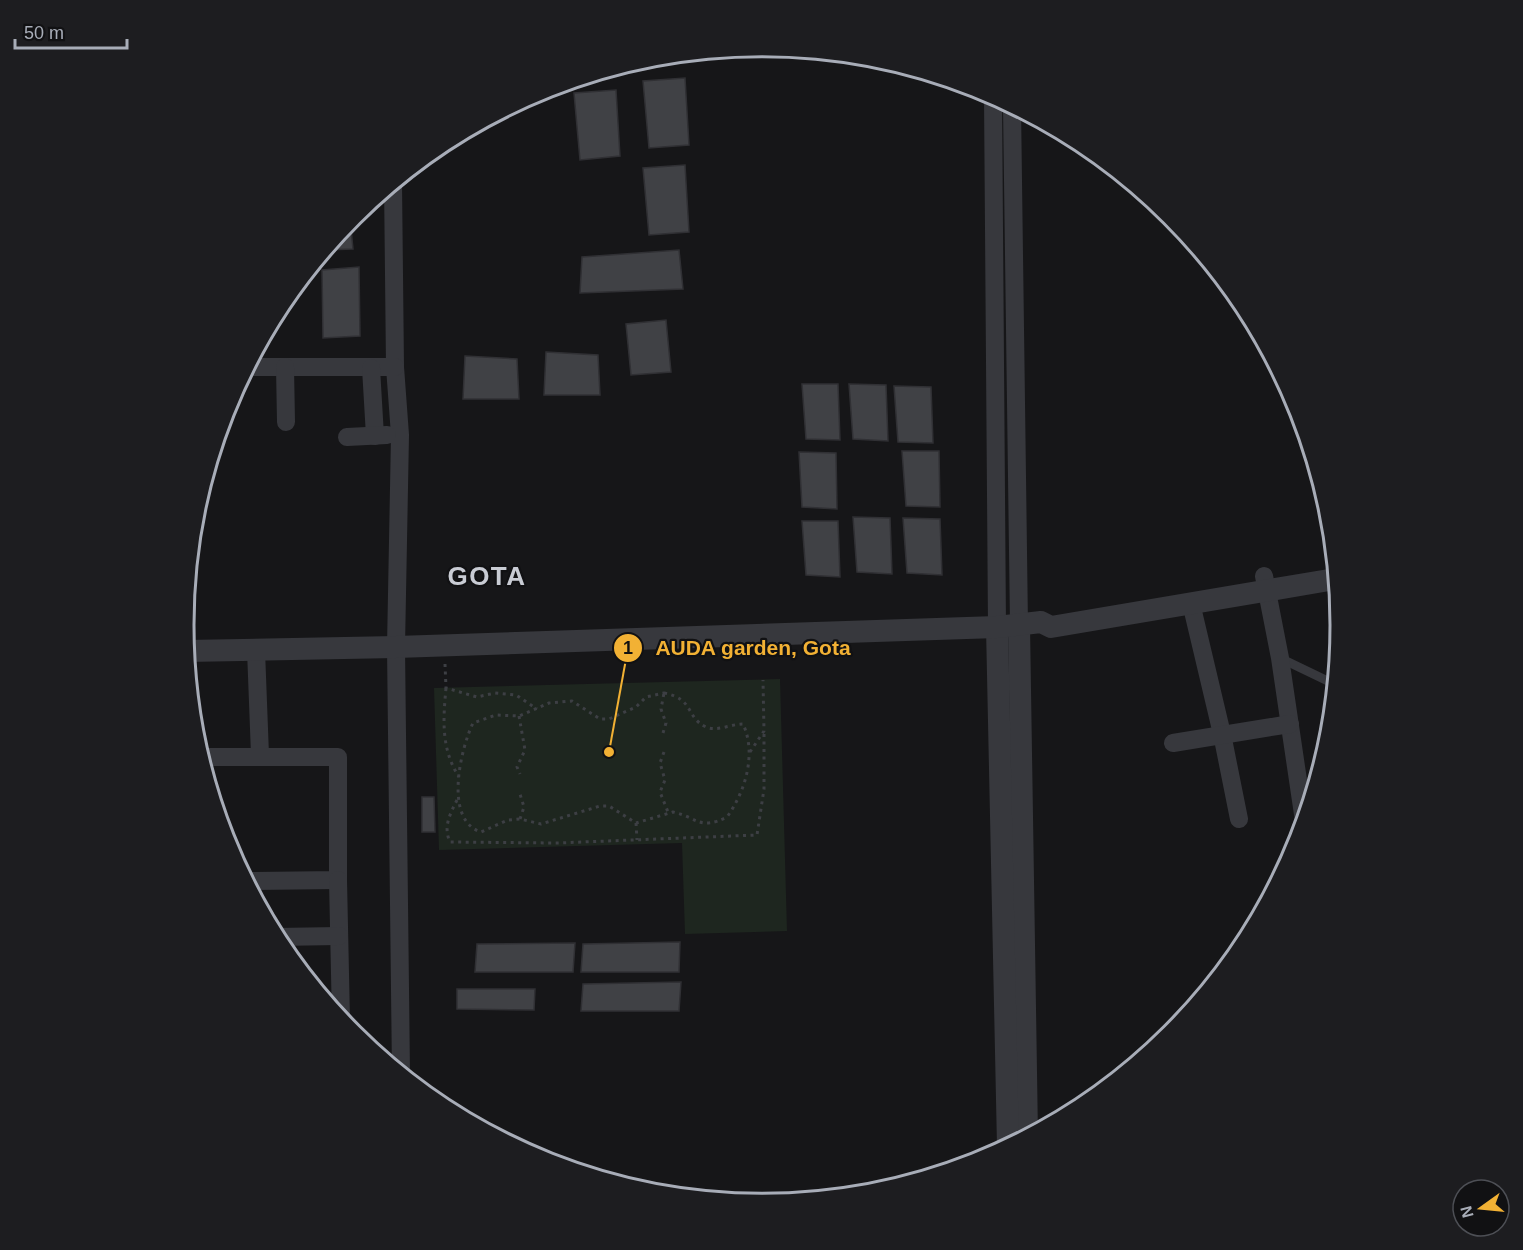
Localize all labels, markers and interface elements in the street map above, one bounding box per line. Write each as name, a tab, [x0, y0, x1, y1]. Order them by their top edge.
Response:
scale bar	[15, 12, 128, 50]
text: 50 m	[24, 23, 64, 43]
district label: GOTA	[447, 561, 527, 591]
callout: AUDA garden, Gota	[613, 628, 863, 667]
text: AUDA garden, Gota	[655, 636, 851, 659]
text: 1	[623, 638, 633, 658]
north arrow	[1451, 1178, 1511, 1238]
text: N	[1457, 1204, 1477, 1220]

